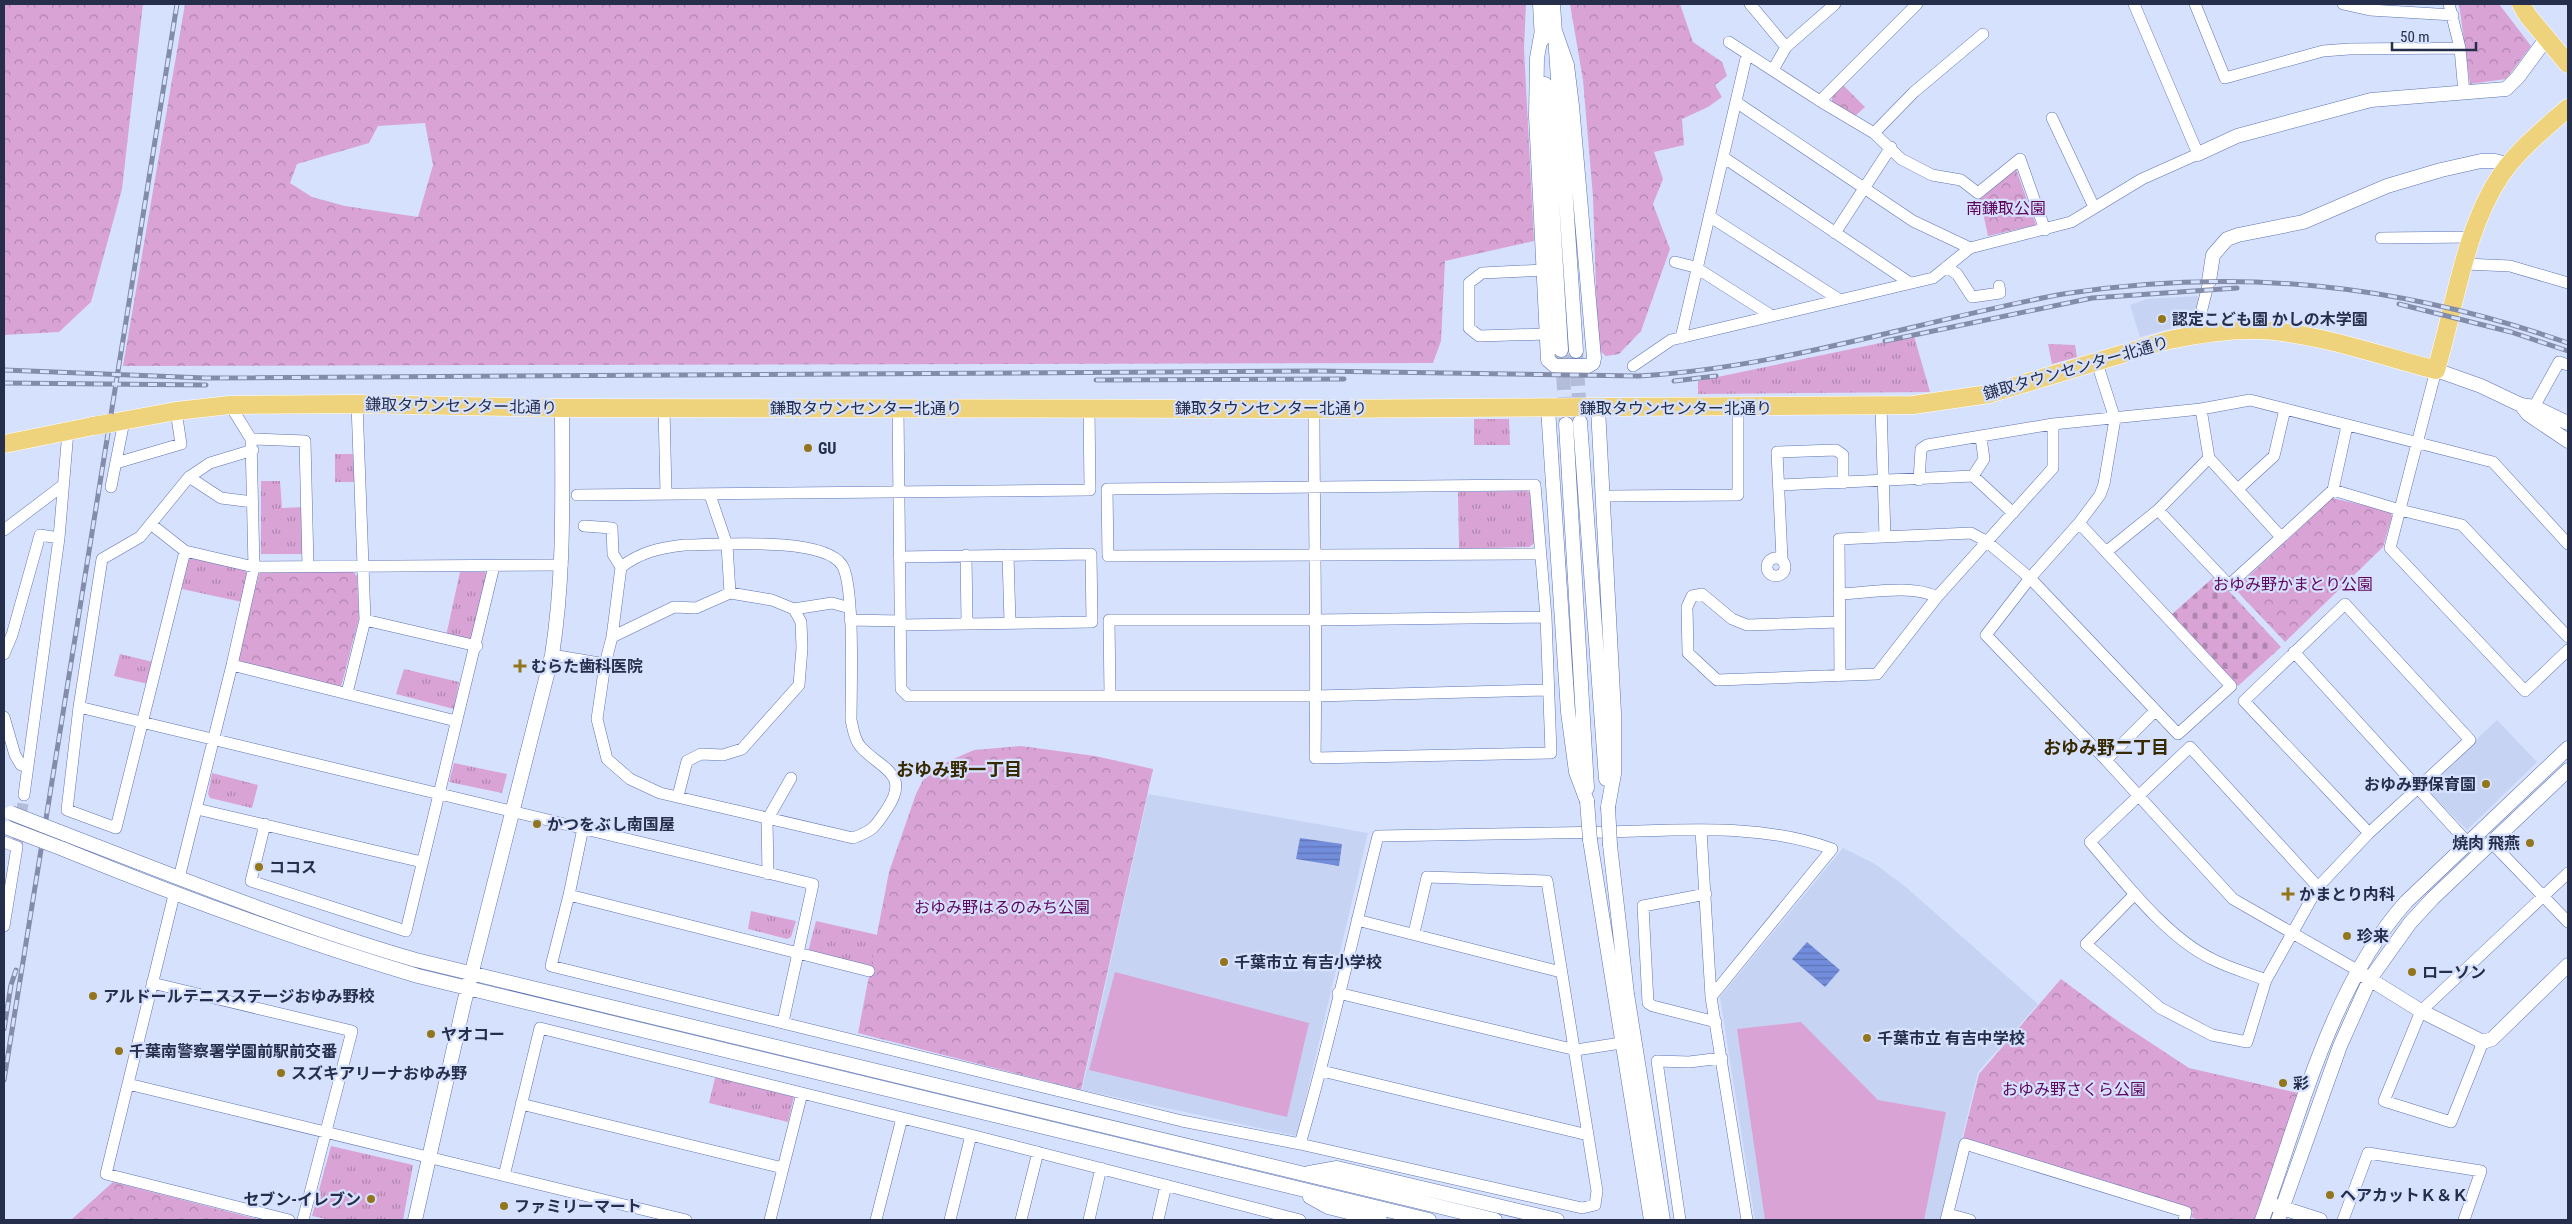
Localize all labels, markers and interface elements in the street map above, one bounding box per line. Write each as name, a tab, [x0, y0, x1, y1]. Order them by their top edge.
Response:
scale bar	[2392, 20, 2476, 52]
text: 50 m	[2400, 28, 2430, 46]
park label: 南鎌取公園	[1966, 199, 2046, 218]
place label: 認定こども園 かしの木学園	[2172, 310, 2368, 329]
marker: 認定こども園 かしの木学園	[2156, 313, 2168, 325]
street label: 鎌取タウンセンター北通り	[1981, 332, 2171, 404]
street label: 鎌取タウンセンター北通り	[365, 395, 557, 417]
street label: 鎌取タウンセンター北通り	[770, 399, 962, 418]
street label: 鎌取タウンセンター北通り	[1175, 399, 1367, 418]
street label: 鎌取タウンセンター北通り	[1580, 399, 1772, 418]
place label: GU	[818, 439, 837, 458]
marker: GU	[802, 442, 814, 454]
park label: おゆみ野かまとり公園	[2213, 575, 2373, 594]
place label: むらた歯科医院	[531, 657, 643, 676]
marker: むらた歯科医院	[513, 659, 527, 673]
district label: おゆみ野二丁目	[2043, 737, 2169, 758]
district label: おゆみ野一丁目	[896, 759, 1022, 780]
place label: おゆみ野保育園	[2364, 775, 2476, 794]
marker: おゆみ野保育園	[2480, 778, 2492, 790]
place label: かつをぶし南国屋	[547, 815, 675, 834]
marker: かつをぶし南国屋	[531, 818, 543, 830]
place label: 焼肉 飛燕	[2452, 834, 2520, 853]
marker: 焼肉 飛燕	[2524, 837, 2536, 849]
place label: ココス	[269, 858, 317, 877]
marker: ココス	[253, 861, 265, 873]
place label: かまとり内科	[2299, 885, 2395, 904]
marker: かまとり内科	[2281, 887, 2295, 901]
park label: おゆみ野はるのみち公園	[914, 898, 1090, 917]
place label: 珍来	[2357, 927, 2389, 946]
marker: 珍来	[2341, 930, 2353, 942]
place label: 千葉市立 有吉小学校	[1234, 953, 1382, 972]
marker: 千葉市立 有吉小学校	[1218, 956, 1230, 968]
place label: ローソン	[2422, 963, 2486, 982]
marker: ローソン	[2406, 966, 2418, 978]
place label: アルドールテニスステージおゆみ野校	[103, 987, 375, 1006]
marker: アルドールテニスステージおゆみ野校	[87, 990, 99, 1002]
place label: ヤオコー	[441, 1025, 505, 1044]
marker: ヤオコー	[425, 1028, 437, 1040]
place label: 千葉市立 有吉中学校	[1877, 1029, 2025, 1048]
marker: 千葉市立 有吉中学校	[1861, 1032, 1873, 1044]
place label: 千葉南警察署学園前駅前交番	[129, 1042, 337, 1061]
marker: 千葉南警察署学園前駅前交番	[113, 1045, 125, 1057]
place label: スズキアリーナおゆみ野	[291, 1064, 467, 1083]
marker: スズキアリーナおゆみ野	[275, 1067, 287, 1079]
place label: 彩	[2293, 1074, 2309, 1093]
marker: 彩	[2277, 1077, 2289, 1089]
park label: おゆみ野さくら公園	[2002, 1080, 2146, 1099]
place label: ヘアカットＫ＆Ｋ	[2340, 1186, 2468, 1205]
marker: ヘアカットＫ＆Ｋ	[2324, 1189, 2336, 1201]
place label: セブン-イレブン	[243, 1190, 361, 1209]
marker: セブン-イレブン	[365, 1193, 377, 1205]
place label: ファミリーマート	[514, 1197, 642, 1216]
marker: ファミリーマート	[498, 1200, 510, 1212]

